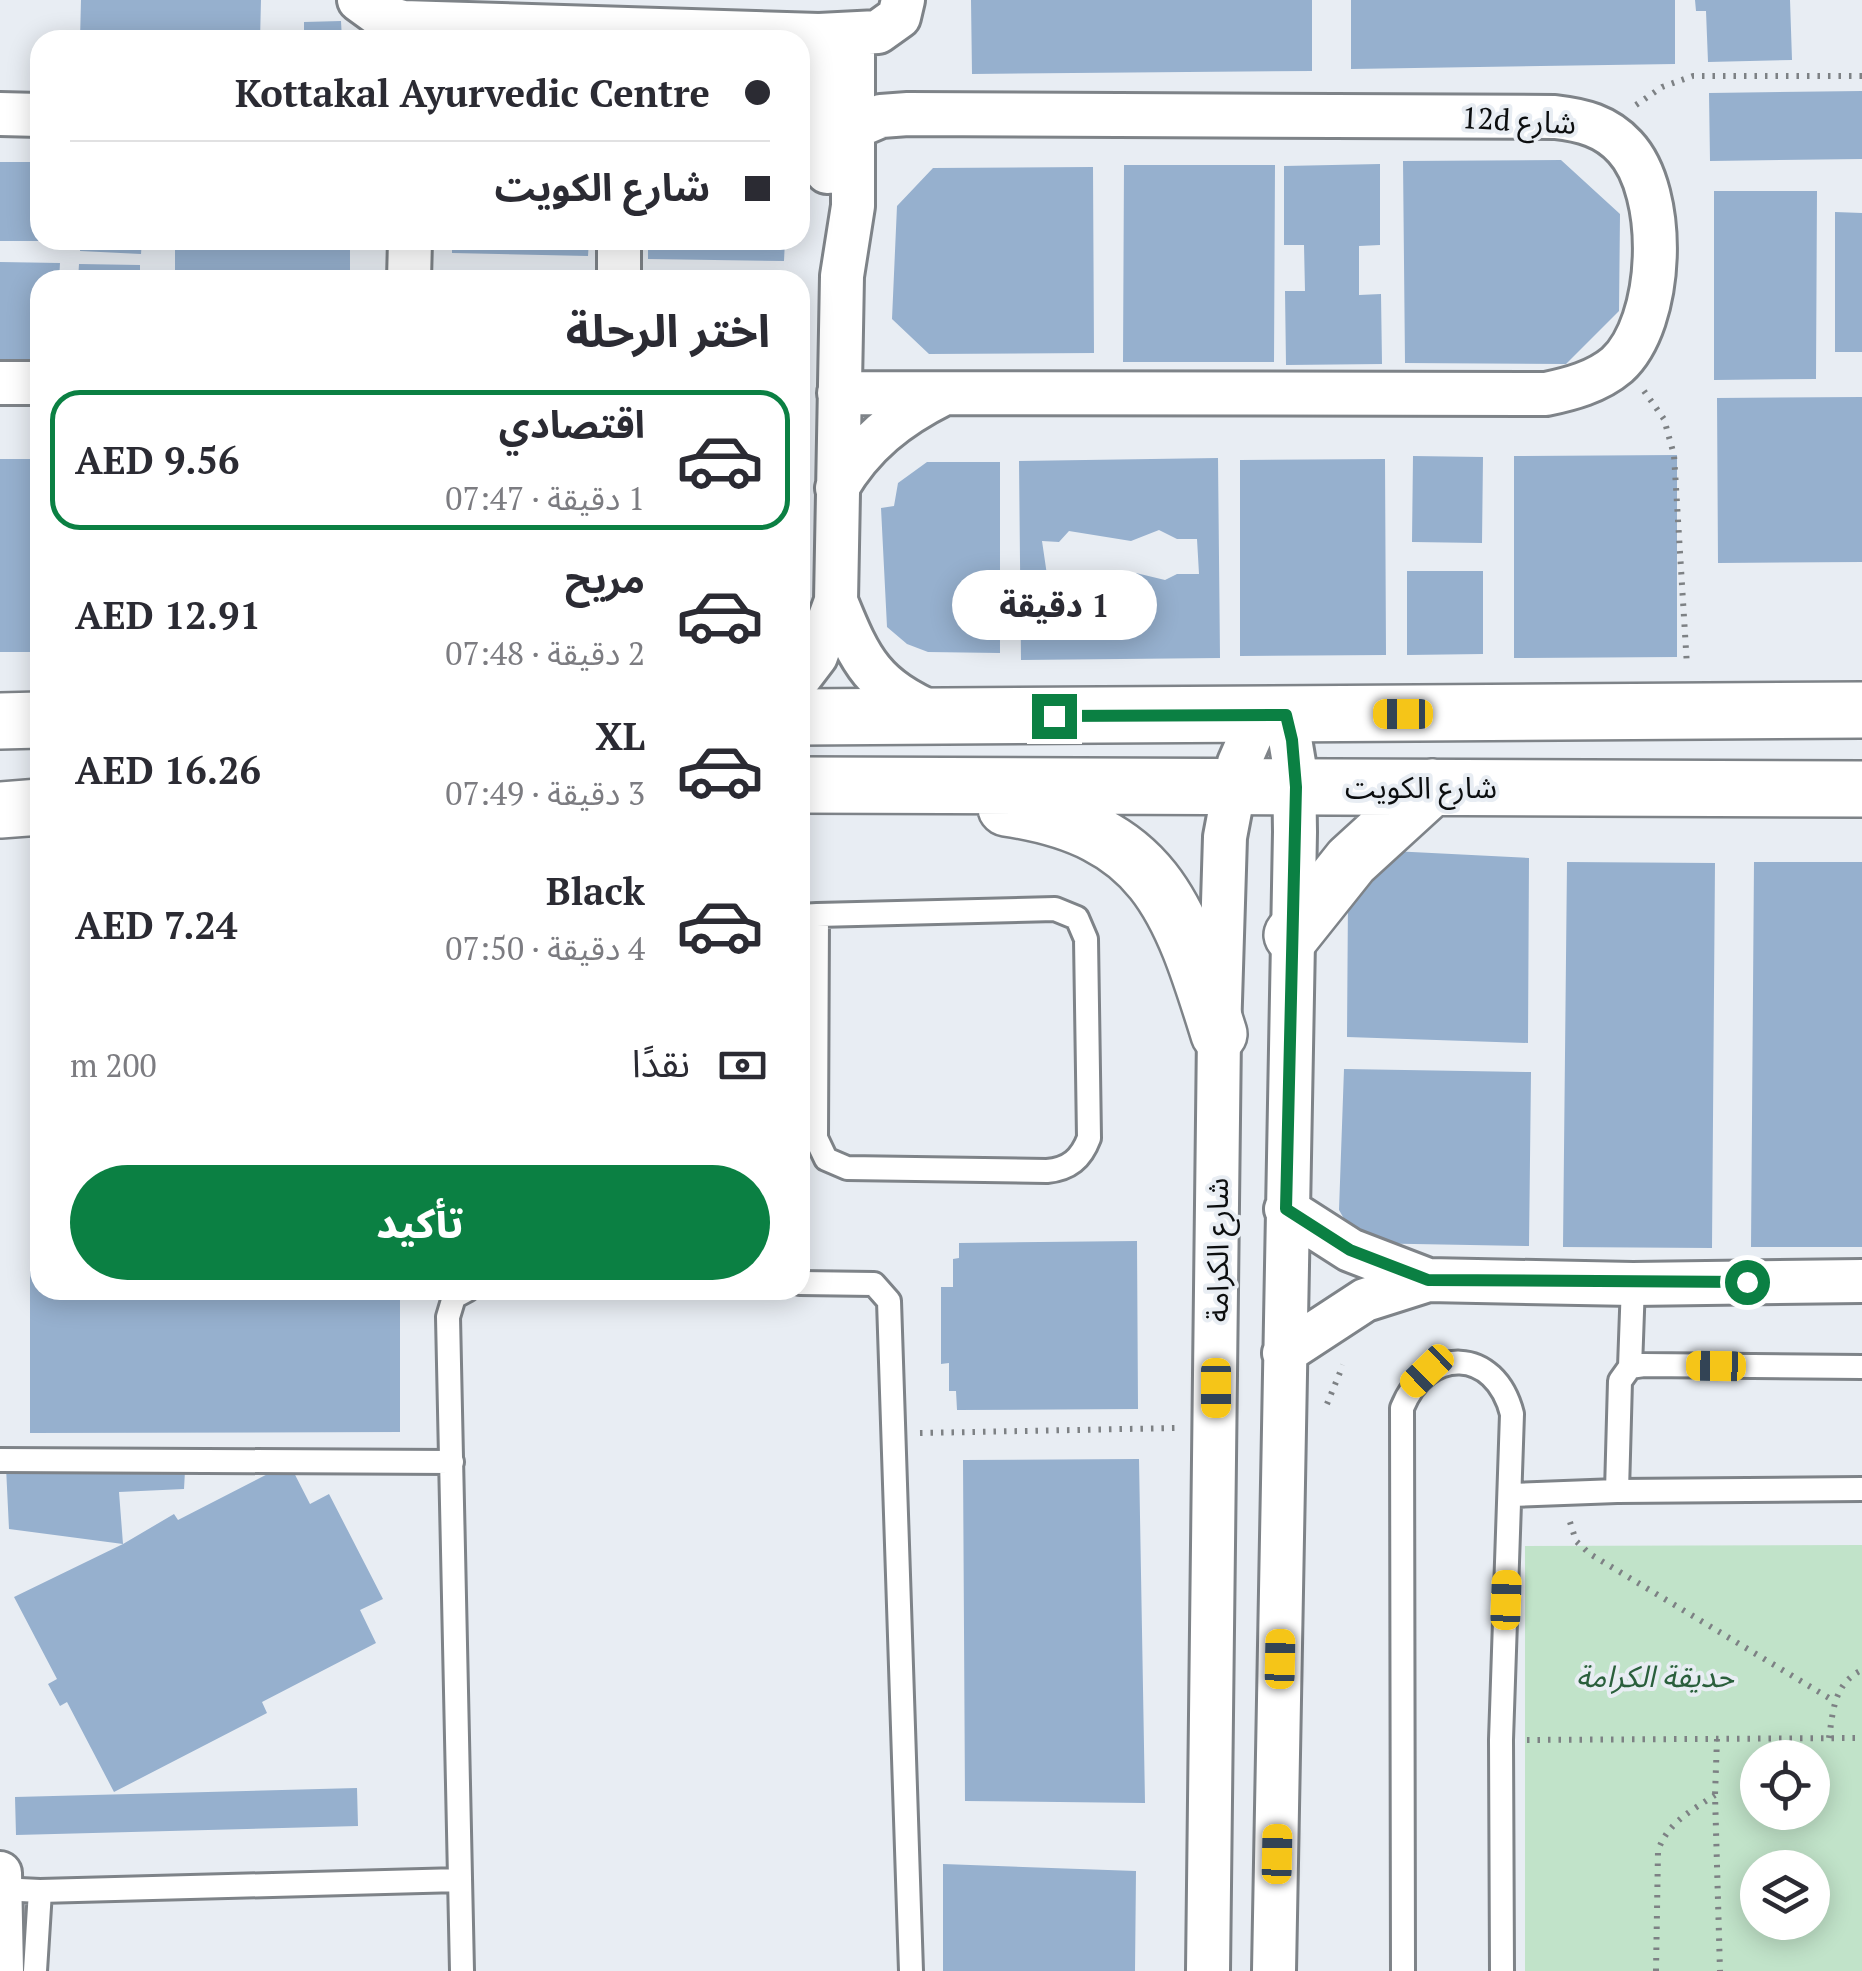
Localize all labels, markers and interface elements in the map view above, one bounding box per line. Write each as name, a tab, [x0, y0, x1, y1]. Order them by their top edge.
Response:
text: Kottakal Ayurvedic Centre	[235, 68, 710, 118]
street label: 12d شارع	[1461, 97, 1577, 146]
text: شارع الكويت	[495, 162, 710, 212]
text: اختر الرحلة	[566, 300, 770, 360]
text: اقتصادي	[499, 399, 645, 449]
icon: car	[675, 415, 765, 505]
text: AED 9.56	[75, 435, 240, 485]
text: 1 دقيقة · 07:47	[445, 477, 645, 519]
text: مريح	[565, 554, 645, 604]
icon: car	[675, 570, 765, 660]
callout: 1 دقيقة	[952, 571, 1156, 641]
text: 1 دقيقة	[999, 584, 1110, 626]
text: AED 12.91	[75, 590, 261, 640]
text: 2 دقيقة · 07:48	[445, 632, 645, 674]
route end	[1032, 694, 1077, 739]
car	[1373, 699, 1433, 729]
text: XL	[595, 711, 645, 761]
icon: car	[675, 725, 765, 815]
text: AED 16.26	[75, 745, 261, 795]
street label: شارع الكويت	[1345, 767, 1497, 810]
text: 3 دقيقة · 07:49	[445, 772, 645, 814]
text: Black	[546, 866, 645, 916]
icon: car	[675, 880, 765, 970]
text: AED 7.24	[75, 900, 238, 950]
text: 4 دقيقة · 07:50	[445, 927, 645, 969]
text: نقدًا	[632, 1038, 690, 1088]
icon: cash	[715, 1038, 770, 1093]
text: 200 m	[70, 1044, 157, 1086]
button: تأكيد	[70, 1165, 770, 1280]
street label: شارع الكرامة	[1197, 1178, 1240, 1322]
route start	[1725, 1260, 1770, 1305]
car	[1395, 1339, 1459, 1403]
car	[1686, 1350, 1746, 1382]
car	[1201, 1358, 1231, 1418]
car	[1490, 1569, 1522, 1631]
car	[1264, 1629, 1296, 1689]
park label: حديقة الكرامة	[1576, 1656, 1734, 1696]
map controls	[1740, 1740, 1830, 1940]
button: locate	[1740, 1740, 1830, 1830]
car	[1261, 1824, 1293, 1884]
button: layers	[1740, 1850, 1830, 1940]

